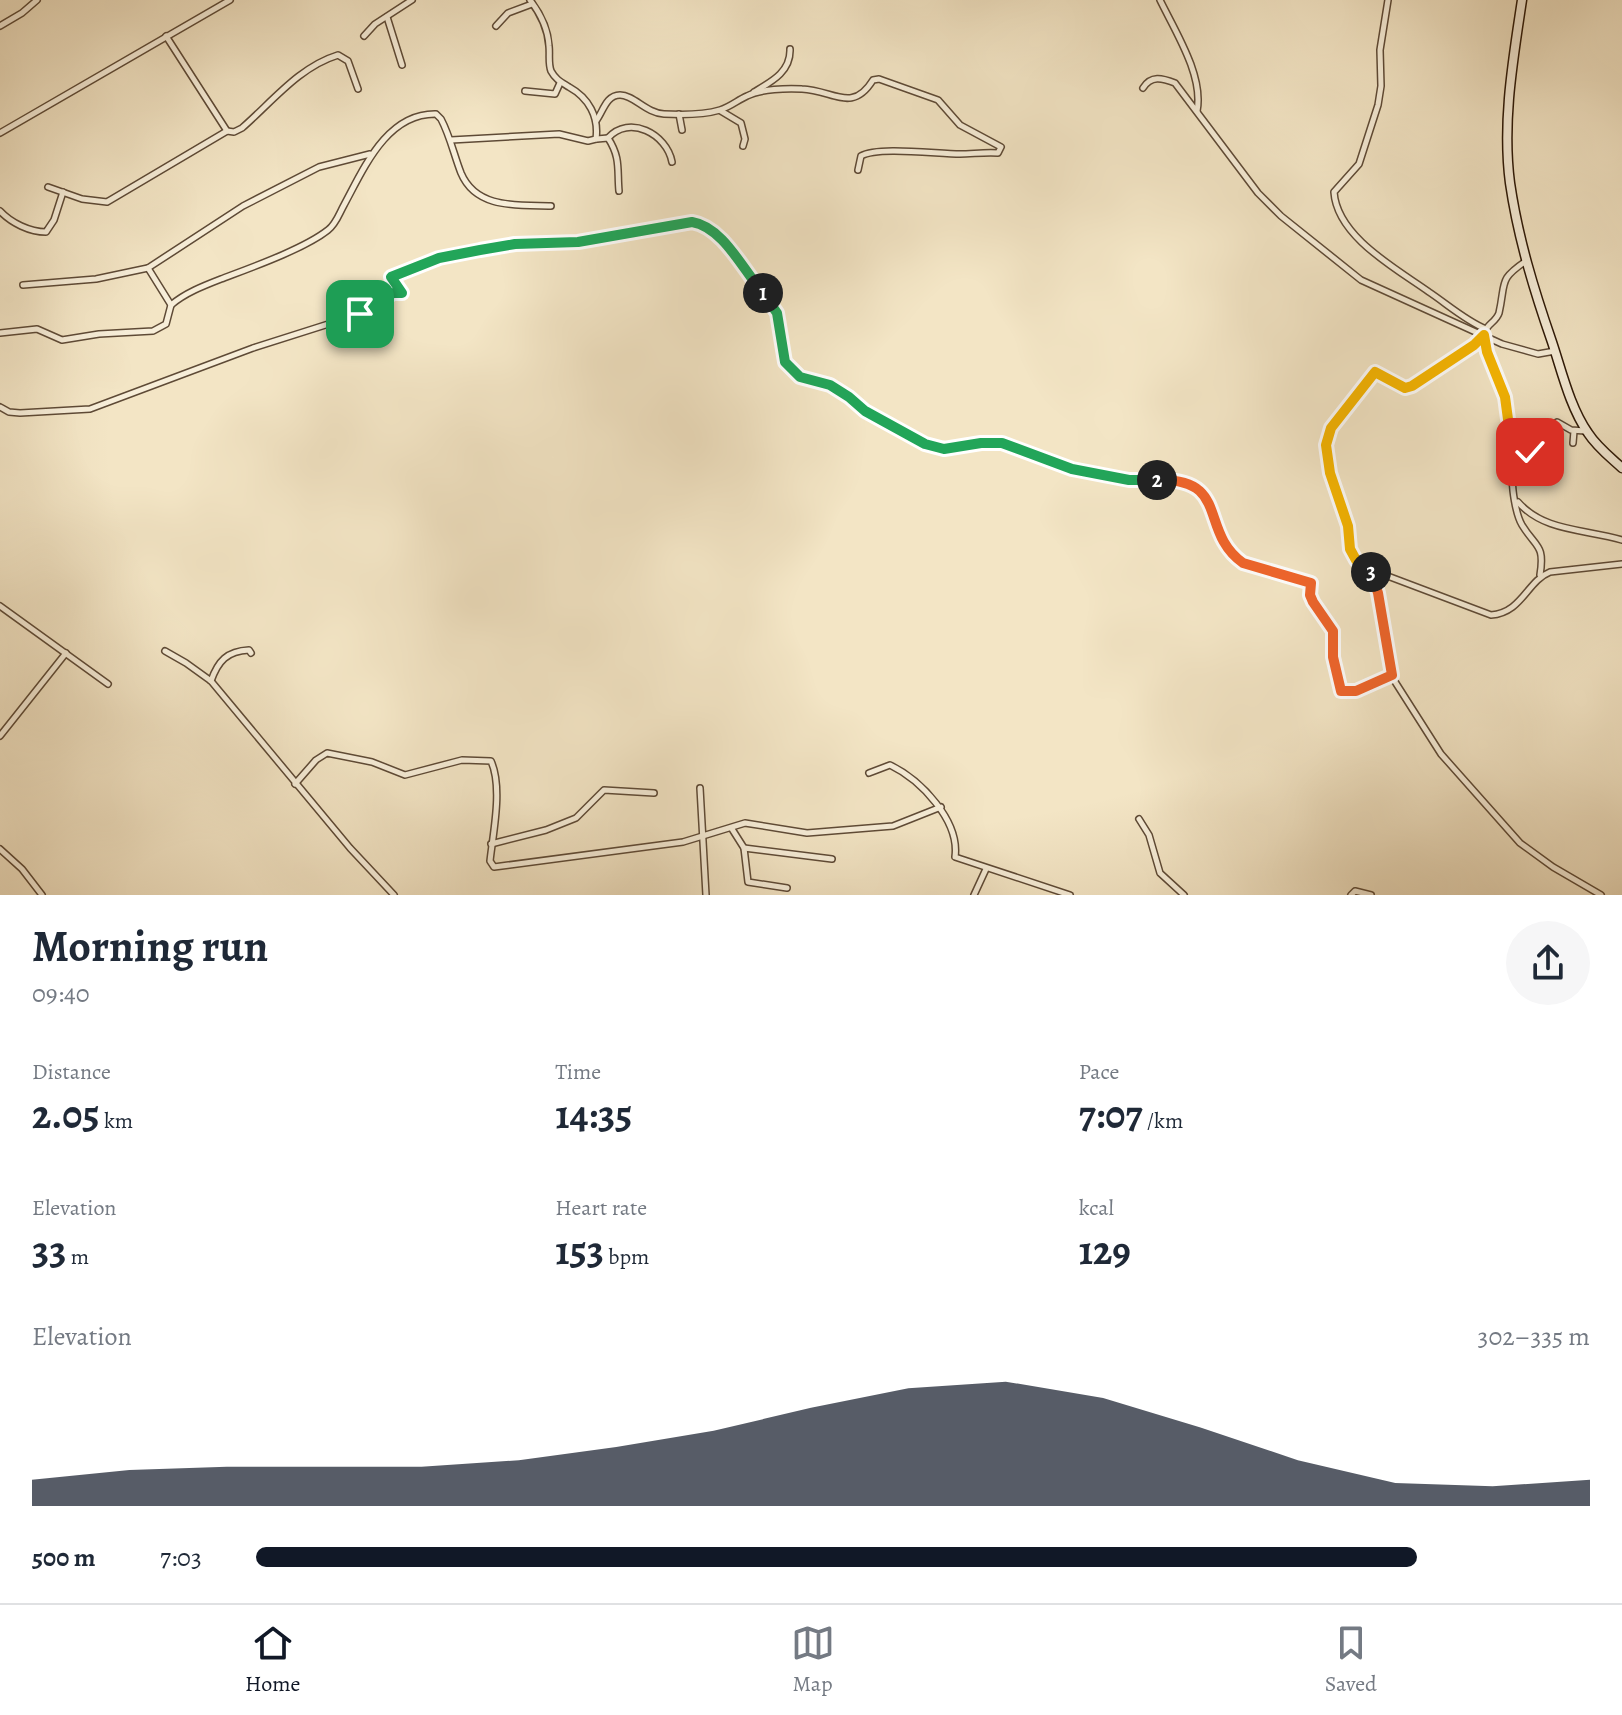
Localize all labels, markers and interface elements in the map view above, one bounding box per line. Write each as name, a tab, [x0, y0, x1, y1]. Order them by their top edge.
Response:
pin: 1	[743, 273, 783, 313]
text: 1	[759, 278, 767, 308]
pin	[326, 280, 394, 348]
icon: arrive	[338, 292, 382, 336]
pin	[1496, 418, 1564, 486]
icon: check	[1508, 430, 1552, 474]
pin: 2	[1137, 460, 1177, 500]
text: 2	[1152, 465, 1162, 495]
pin: 3	[1351, 552, 1391, 592]
text: 3	[1366, 557, 1376, 587]
text: Morning run	[32, 916, 268, 976]
button: share	[1506, 921, 1590, 1005]
text: 09:40	[32, 976, 90, 1011]
text: Distance	[32, 1057, 111, 1087]
text: Time	[555, 1057, 601, 1087]
text: Pace	[1079, 1057, 1119, 1087]
text: 2.05	[32, 1087, 100, 1142]
text: 14:35	[555, 1087, 632, 1142]
text: 7:07	[1079, 1087, 1142, 1142]
text: km	[100, 1106, 133, 1136]
text: /km	[1142, 1106, 1183, 1136]
text: Elevation	[32, 1193, 116, 1223]
text: Heart rate	[555, 1193, 647, 1223]
text: kcal	[1079, 1193, 1114, 1223]
text: 33	[32, 1223, 66, 1278]
text: 153	[555, 1223, 604, 1278]
text: 129	[1079, 1223, 1131, 1278]
text: m	[66, 1242, 89, 1272]
text: bpm	[604, 1242, 649, 1272]
text: Elevation	[32, 1319, 132, 1354]
text: 302–335 m	[1478, 1319, 1590, 1354]
text: 500 m	[32, 1540, 96, 1575]
text: 7:03	[160, 1540, 202, 1575]
tab: Home	[245, 1621, 300, 1699]
tab: Map	[791, 1621, 835, 1699]
tab: Saved	[1325, 1621, 1377, 1699]

